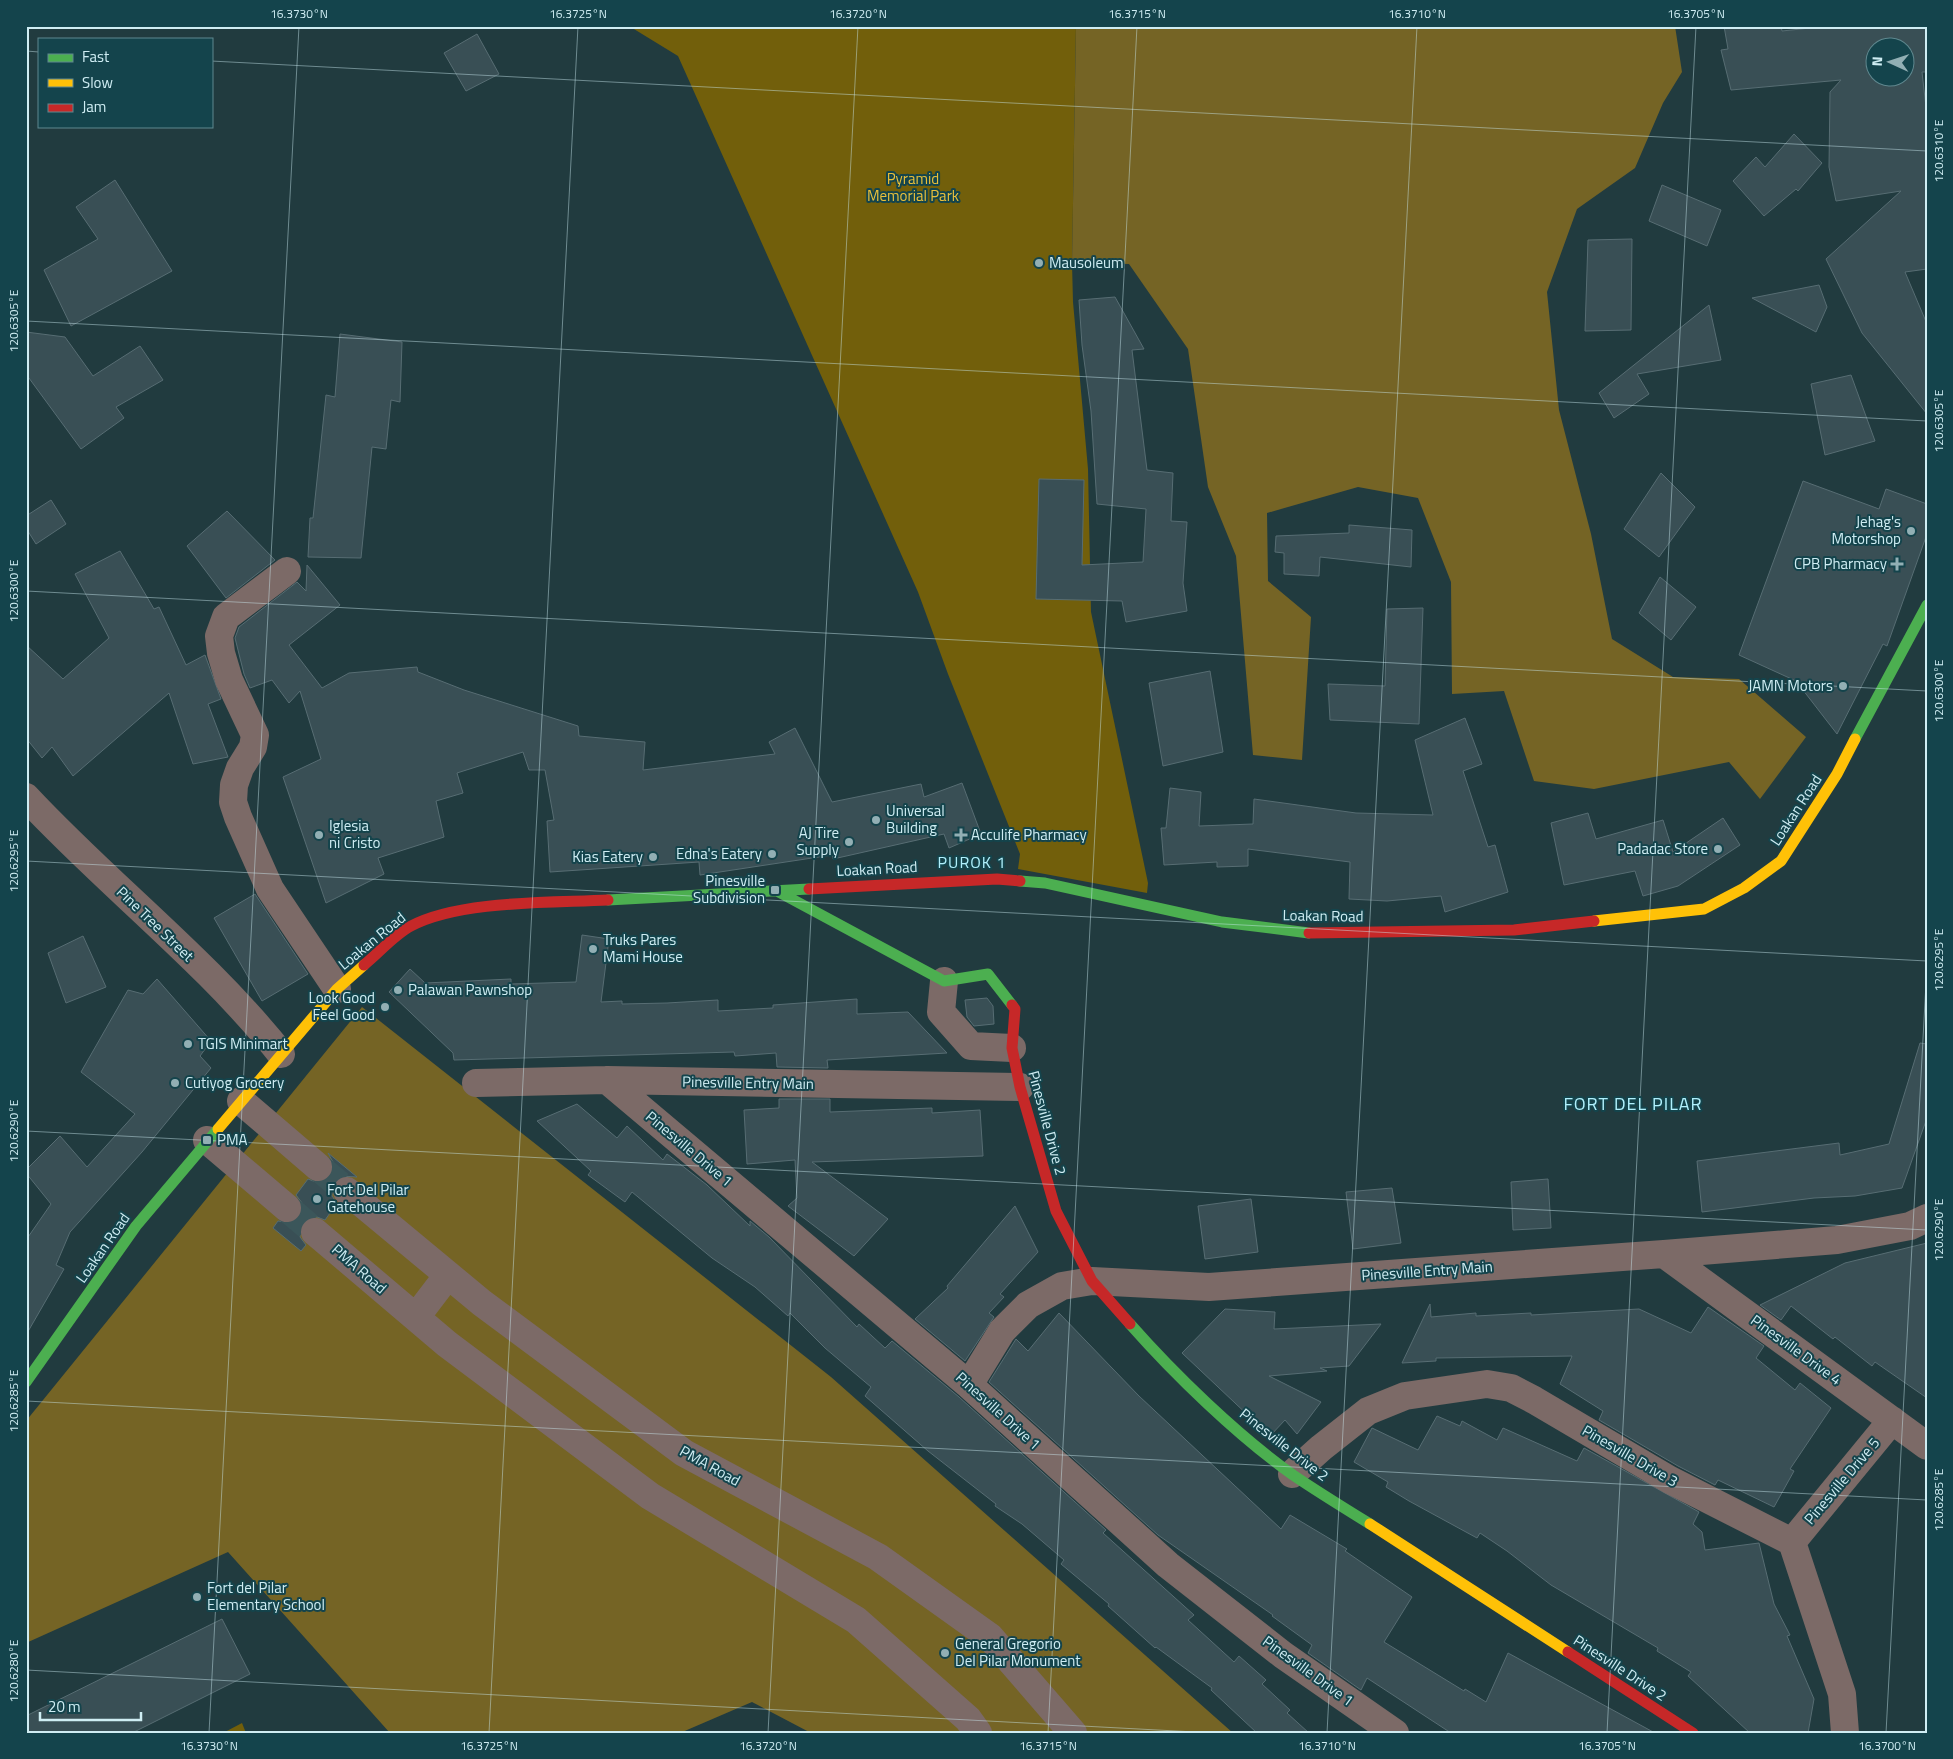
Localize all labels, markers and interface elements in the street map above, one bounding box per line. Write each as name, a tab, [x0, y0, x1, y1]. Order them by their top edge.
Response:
text: 16.3730°N	[270, 4, 328, 23]
text: 16.3725°N	[549, 4, 607, 23]
text: 16.3720°N	[829, 4, 887, 23]
text: 16.3715°N	[1108, 4, 1166, 23]
text: 16.3710°N	[1388, 4, 1446, 23]
text: 16.3705°N	[1667, 4, 1725, 23]
legend	[38, 38, 212, 128]
north arrow	[1866, 38, 1916, 88]
text: Fast	[82, 45, 110, 68]
text: N	[1866, 56, 1887, 67]
text: Slow	[82, 71, 113, 94]
text: Jam	[82, 95, 106, 118]
text: 120.6310°E	[1929, 119, 1948, 183]
park label: Pyramid Memorial Park	[867, 167, 959, 207]
place label: Mausoleum	[1049, 251, 1124, 274]
marker: Mausoleum	[1033, 257, 1045, 269]
text: 120.6305°E	[4, 289, 23, 353]
text: 120.6305°E	[1929, 389, 1948, 453]
place label: Jehag's Motorshop	[1831, 510, 1901, 550]
marker: Jehag's Motorshop	[1905, 525, 1917, 537]
place label: CPB Pharmacy	[1794, 552, 1887, 575]
marker: CPB Pharmacy	[1891, 558, 1903, 570]
text: 120.6300°E	[4, 559, 23, 623]
text: 120.6300°E	[1929, 659, 1948, 723]
place label: JAMN Motors	[1748, 674, 1833, 697]
marker: JAMN Motors	[1837, 680, 1849, 692]
street label: Loakan Road	[1764, 769, 1827, 850]
place label: Universal Building	[886, 799, 945, 839]
place label: Iglesia ni Cristo	[329, 814, 380, 854]
marker: Universal Building	[870, 814, 882, 826]
place label: AJ Tire Supply	[796, 821, 839, 861]
place label: Acculife Pharmacy	[971, 823, 1087, 846]
text: 120.6295°E	[4, 829, 23, 893]
marker: Iglesia ni Cristo	[313, 829, 325, 841]
marker: Acculife Pharmacy	[955, 829, 967, 841]
marker: AJ Tire Supply	[843, 836, 855, 848]
place label: Padadac Store	[1617, 837, 1708, 860]
place label: Edna's Eatery	[676, 842, 762, 865]
marker: Padadac Store	[1712, 843, 1724, 855]
place label: Kias Eatery	[572, 845, 643, 868]
marker: Edna's Eatery	[766, 848, 778, 860]
district label: PUROK 1	[938, 850, 1006, 874]
marker: Kias Eatery	[647, 851, 659, 863]
street label: Loakan Road	[836, 855, 918, 882]
place label: Pinesville Subdivision	[693, 869, 765, 909]
street label: Pine Tree Street	[111, 881, 200, 967]
marker: Pinesville Subdivision	[769, 884, 781, 896]
street label: Loakan Road	[1282, 903, 1364, 928]
street label: Loakan Road	[333, 906, 410, 975]
place label: Truks Pares Mami House	[603, 928, 683, 968]
text: 120.6295°E	[1929, 928, 1948, 992]
marker: Truks Pares Mami House	[587, 943, 599, 955]
place label: Palawan Pawnshop	[408, 978, 532, 1001]
marker: Palawan Pawnshop	[392, 984, 404, 996]
place label: Look Good Feel Good	[309, 986, 375, 1026]
marker: Look Good Feel Good	[379, 1001, 391, 1013]
place label: TGIS Minimart	[198, 1032, 288, 1055]
marker: TGIS Minimart	[182, 1038, 194, 1050]
street label: Pinesville Drive 2	[1022, 1068, 1073, 1178]
street label: Pinesville Entry Main	[682, 1070, 814, 1095]
place label: Cutiyog Grocery	[185, 1071, 284, 1094]
marker: Cutiyog Grocery	[169, 1077, 181, 1089]
district label: FORT DEL PILAR	[1563, 1090, 1703, 1117]
text: 120.6290°E	[4, 1099, 23, 1163]
street label: Pinesville Drive 1	[641, 1105, 738, 1192]
place label: PMA	[217, 1128, 247, 1151]
marker: PMA	[201, 1134, 213, 1146]
place label: Fort Del Pilar Gatehouse	[327, 1178, 409, 1218]
marker: Fort Del Pilar Gatehouse	[311, 1193, 323, 1205]
text: 120.6290°E	[1929, 1198, 1948, 1262]
street label: Loakan Road	[70, 1208, 135, 1287]
street label: PMA Road	[327, 1238, 392, 1299]
street label: Pinesville Entry Main	[1360, 1254, 1493, 1287]
street label: Pinesville Drive 4	[1746, 1309, 1847, 1390]
street label: Pinesville Drive 1	[951, 1366, 1046, 1455]
text: 120.6285°E	[4, 1369, 23, 1433]
street label: Pinesville Drive 2	[1235, 1402, 1334, 1487]
street label: Pinesville Drive 3	[1578, 1419, 1683, 1492]
street label: Pinesville Drive 5	[1798, 1432, 1885, 1529]
street label: PMA Road	[676, 1439, 745, 1492]
text: 120.6285°E	[1929, 1468, 1948, 1532]
place label: Fort del Pilar Elementary School	[207, 1576, 325, 1616]
marker: Fort del Pilar Elementary School	[191, 1591, 203, 1603]
street label: Pinesville Drive 2	[1569, 1629, 1672, 1706]
street label: Pinesville Drive 1	[1258, 1630, 1359, 1711]
place label: General Gregorio Del Pilar Monument	[955, 1632, 1081, 1672]
text: 120.6280°E	[4, 1639, 23, 1703]
marker: General Gregorio Del Pilar Monument	[939, 1647, 951, 1659]
scale bar	[40, 1689, 141, 1721]
text: 20 m	[48, 1695, 81, 1718]
text: 16.3730°N	[180, 1736, 238, 1755]
text: 16.3725°N	[460, 1736, 518, 1755]
text: 16.3720°N	[739, 1736, 797, 1755]
text: 16.3715°N	[1019, 1736, 1077, 1755]
text: 16.3710°N	[1298, 1736, 1356, 1755]
text: 16.3705°N	[1578, 1736, 1636, 1755]
text: 16.3700°N	[1858, 1736, 1916, 1755]

